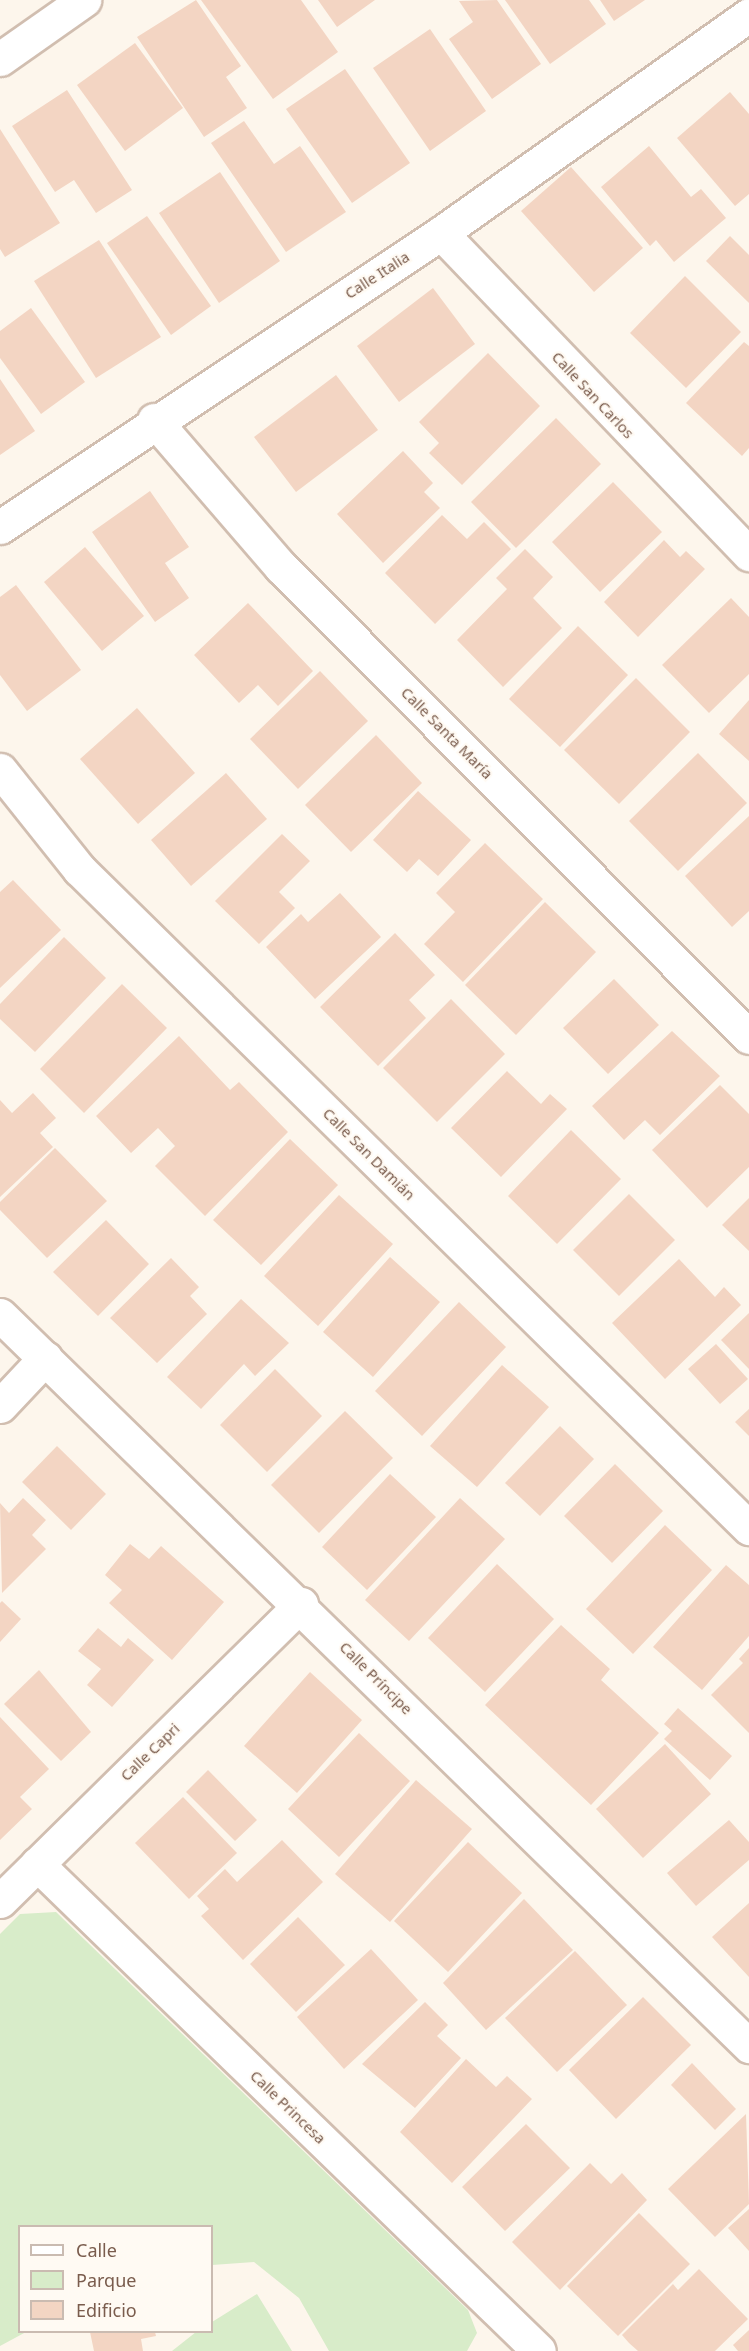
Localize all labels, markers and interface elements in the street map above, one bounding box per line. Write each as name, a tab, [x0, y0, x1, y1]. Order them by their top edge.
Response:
street label: Calle Italia	[341, 248, 413, 302]
street label: Calle San Carlos	[548, 348, 638, 442]
street label: Calle Santa María	[397, 683, 497, 783]
street label: Calle San Damián	[319, 1104, 419, 1204]
street label: Calle Príncipe	[336, 1638, 416, 1718]
street label: Calle Capri	[117, 1719, 183, 1785]
street label: Calle Princesa	[247, 2067, 329, 2147]
legend	[18, 2225, 213, 2333]
text: Calle	[76, 2238, 117, 2262]
text: Parque	[76, 2268, 136, 2292]
text: Edificio	[76, 2298, 137, 2322]

